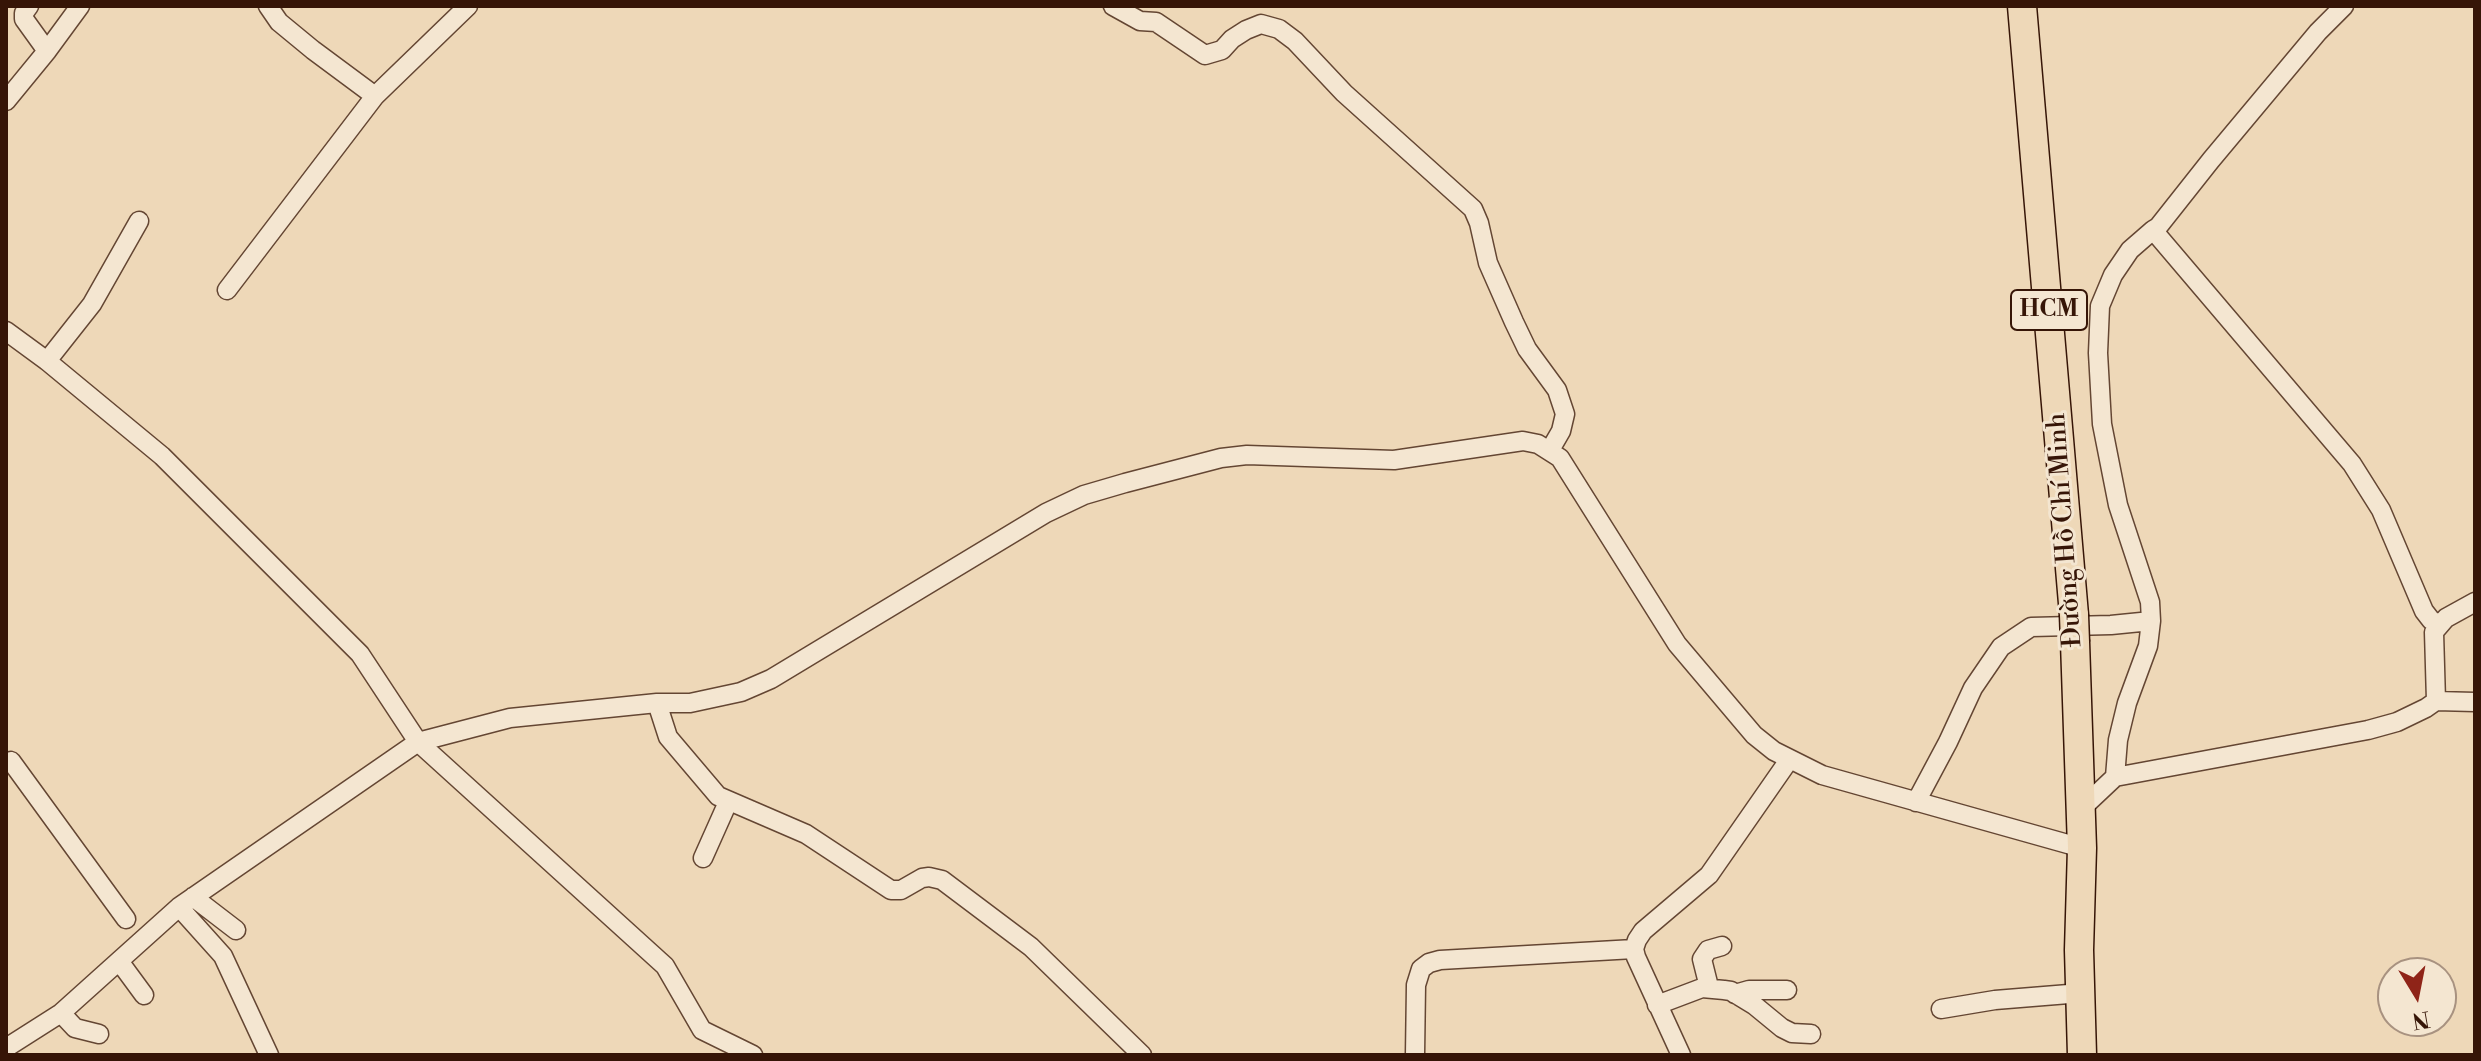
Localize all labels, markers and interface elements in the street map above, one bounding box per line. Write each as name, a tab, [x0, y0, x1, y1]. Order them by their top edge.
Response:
road number: HCM	[2011, 290, 2087, 330]
street label: Đường Hồ Chí Minh	[2042, 412, 2090, 648]
north arrow	[2377, 957, 2457, 1037]
text: N	[2410, 1004, 2432, 1034]

